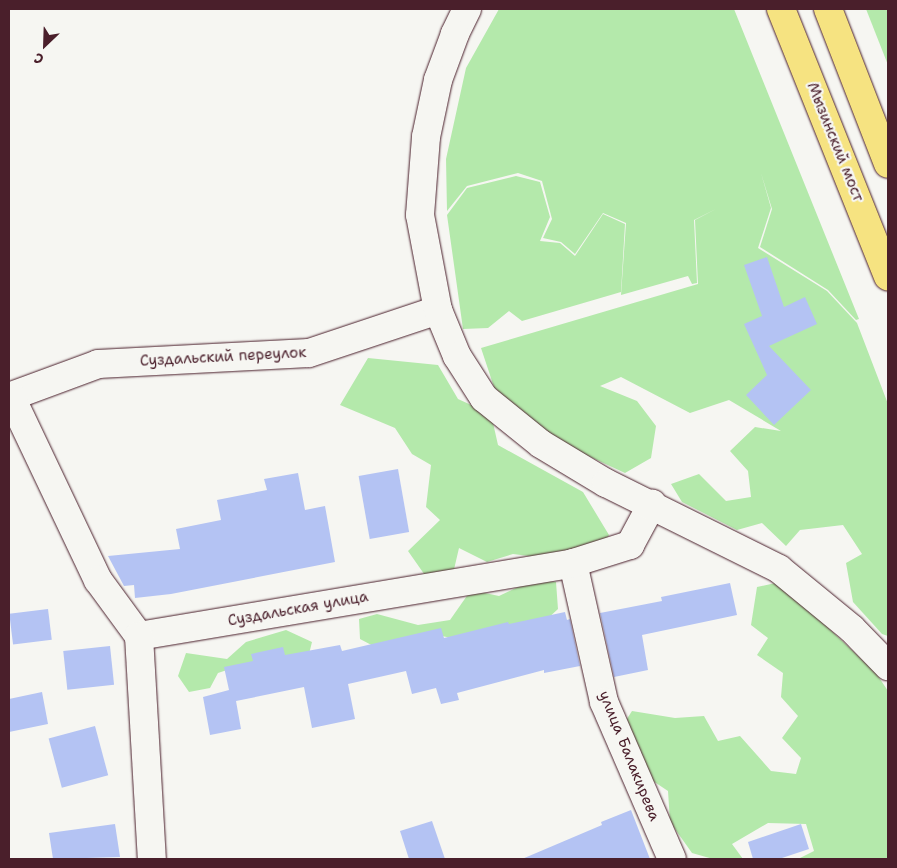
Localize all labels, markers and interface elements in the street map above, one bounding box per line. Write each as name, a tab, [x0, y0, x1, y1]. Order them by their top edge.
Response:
north arrow	[20, 20, 70, 70]
text: С	[31, 49, 46, 69]
street label: Мызинский мост	[803, 80, 867, 204]
street label: Суздальский переулок	[139, 344, 307, 370]
street label: Суздальская улица	[226, 588, 370, 630]
street label: улица Балакирева	[595, 688, 663, 824]

